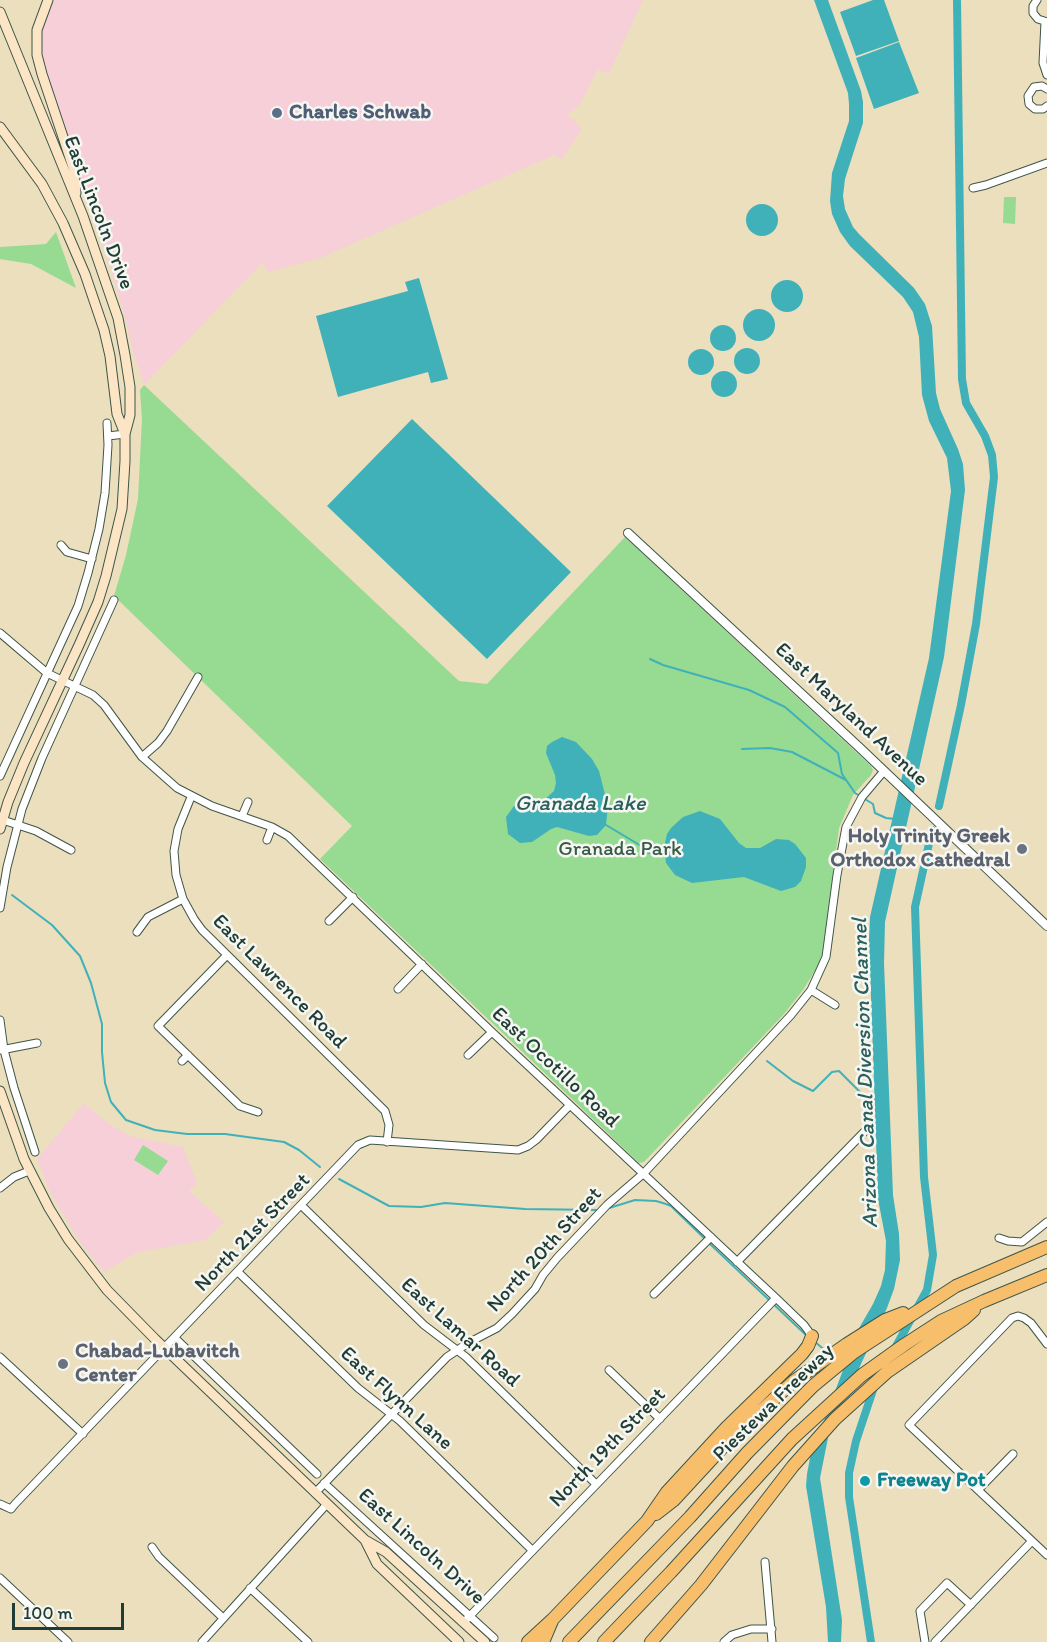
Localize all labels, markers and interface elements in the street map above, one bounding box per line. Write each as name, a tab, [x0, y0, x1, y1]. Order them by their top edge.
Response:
place label: Charles Schwab	[289, 100, 431, 126]
marker: Charles Schwab	[270, 106, 284, 120]
street label: East Lincoln Drive	[57, 133, 139, 293]
street label: East Maryland Avenue	[769, 638, 933, 792]
water label: Granada Lake	[515, 791, 645, 817]
place label: Holy Trinity Greek Orthodox Cathedral	[830, 824, 1010, 874]
park label: Granada Park	[558, 837, 682, 863]
marker: Holy Trinity Greek Orthodox Cathedral	[1015, 842, 1029, 856]
street label: East Lawrence Road	[206, 909, 352, 1055]
water label: Arizona Canal Diversion Channel	[847, 918, 885, 1228]
street label: East Ocotillo Road	[486, 1002, 624, 1134]
street label: North 21st Street	[190, 1168, 316, 1298]
street label: North 20th Street	[482, 1182, 608, 1318]
street label: East Lamar Road	[395, 1273, 525, 1393]
place label: Chabad-Lubavitch Center	[75, 1339, 240, 1389]
street label: Piestewa Freeway	[708, 1339, 840, 1467]
street label: East Flynn Lane	[334, 1342, 458, 1456]
marker: Chabad-Lubavitch Center	[56, 1357, 70, 1371]
street label: North 19th Street	[545, 1383, 671, 1513]
place label: Freeway Pot	[877, 1468, 986, 1494]
marker: Freeway Pot	[858, 1474, 872, 1488]
street label: East Lincoln Drive	[352, 1483, 490, 1611]
scale bar	[15, 1591, 128, 1629]
text: 100 m	[23, 1602, 73, 1624]

